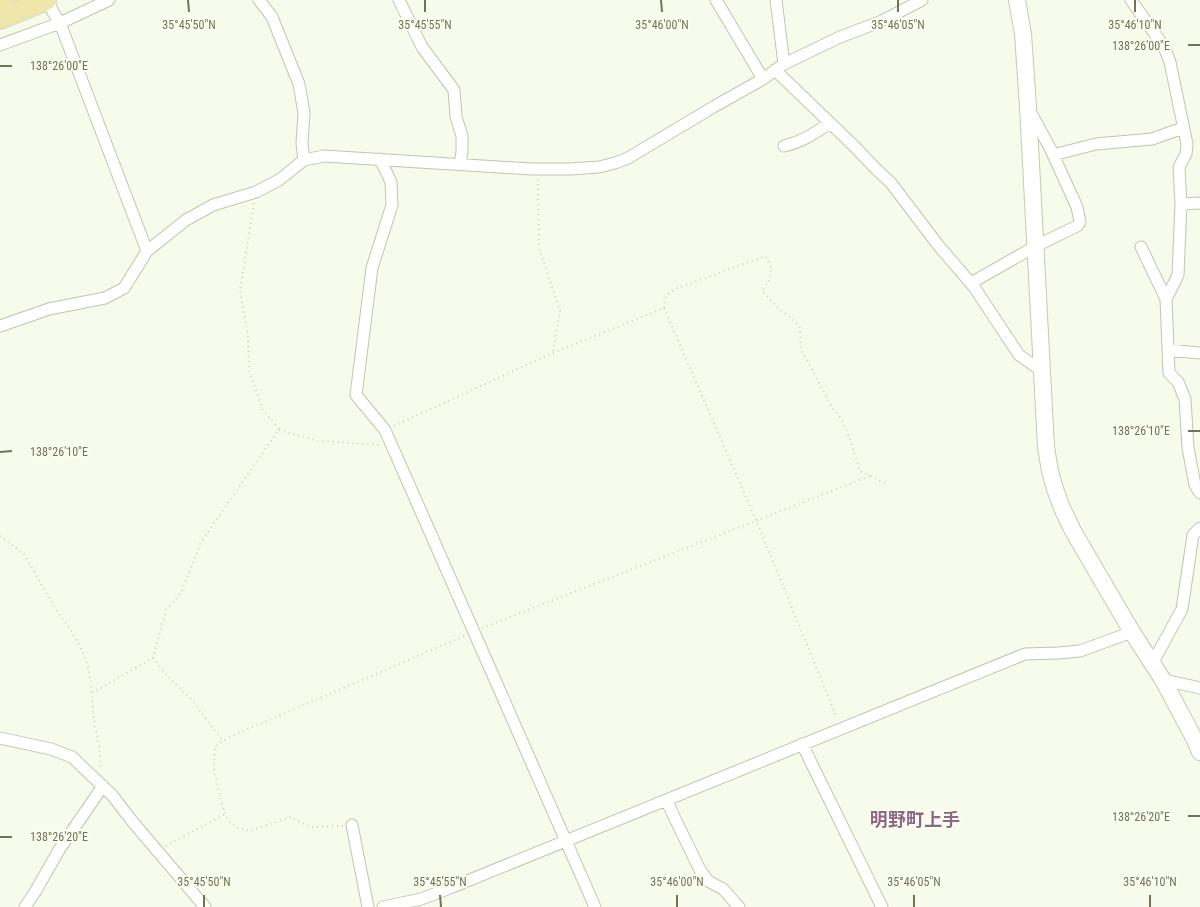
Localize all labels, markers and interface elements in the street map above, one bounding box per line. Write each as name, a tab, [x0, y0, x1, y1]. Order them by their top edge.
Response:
text: 35°45'50"N	[162, 18, 216, 32]
text: 35°45'55"N	[398, 18, 452, 32]
text: 35°46'00"N	[635, 18, 689, 32]
text: 35°46'05"N	[871, 18, 925, 32]
text: 35°46'10"N	[1108, 18, 1162, 32]
text: 138°26'00"E	[1112, 39, 1170, 53]
text: 138°26'00"E	[30, 59, 88, 73]
text: 138°26'10"E	[1112, 424, 1170, 438]
text: 138°26'10"E	[30, 445, 88, 459]
district label: 明野町上手	[870, 809, 960, 830]
text: 138°26'20"E	[1112, 810, 1170, 824]
text: 138°26'20"E	[30, 830, 88, 844]
text: 35°45'50"N	[177, 875, 231, 889]
text: 35°45'55"N	[413, 875, 467, 889]
text: 35°46'00"N	[650, 875, 704, 889]
text: 35°46'05"N	[887, 875, 941, 889]
text: 35°46'10"N	[1123, 875, 1177, 889]

